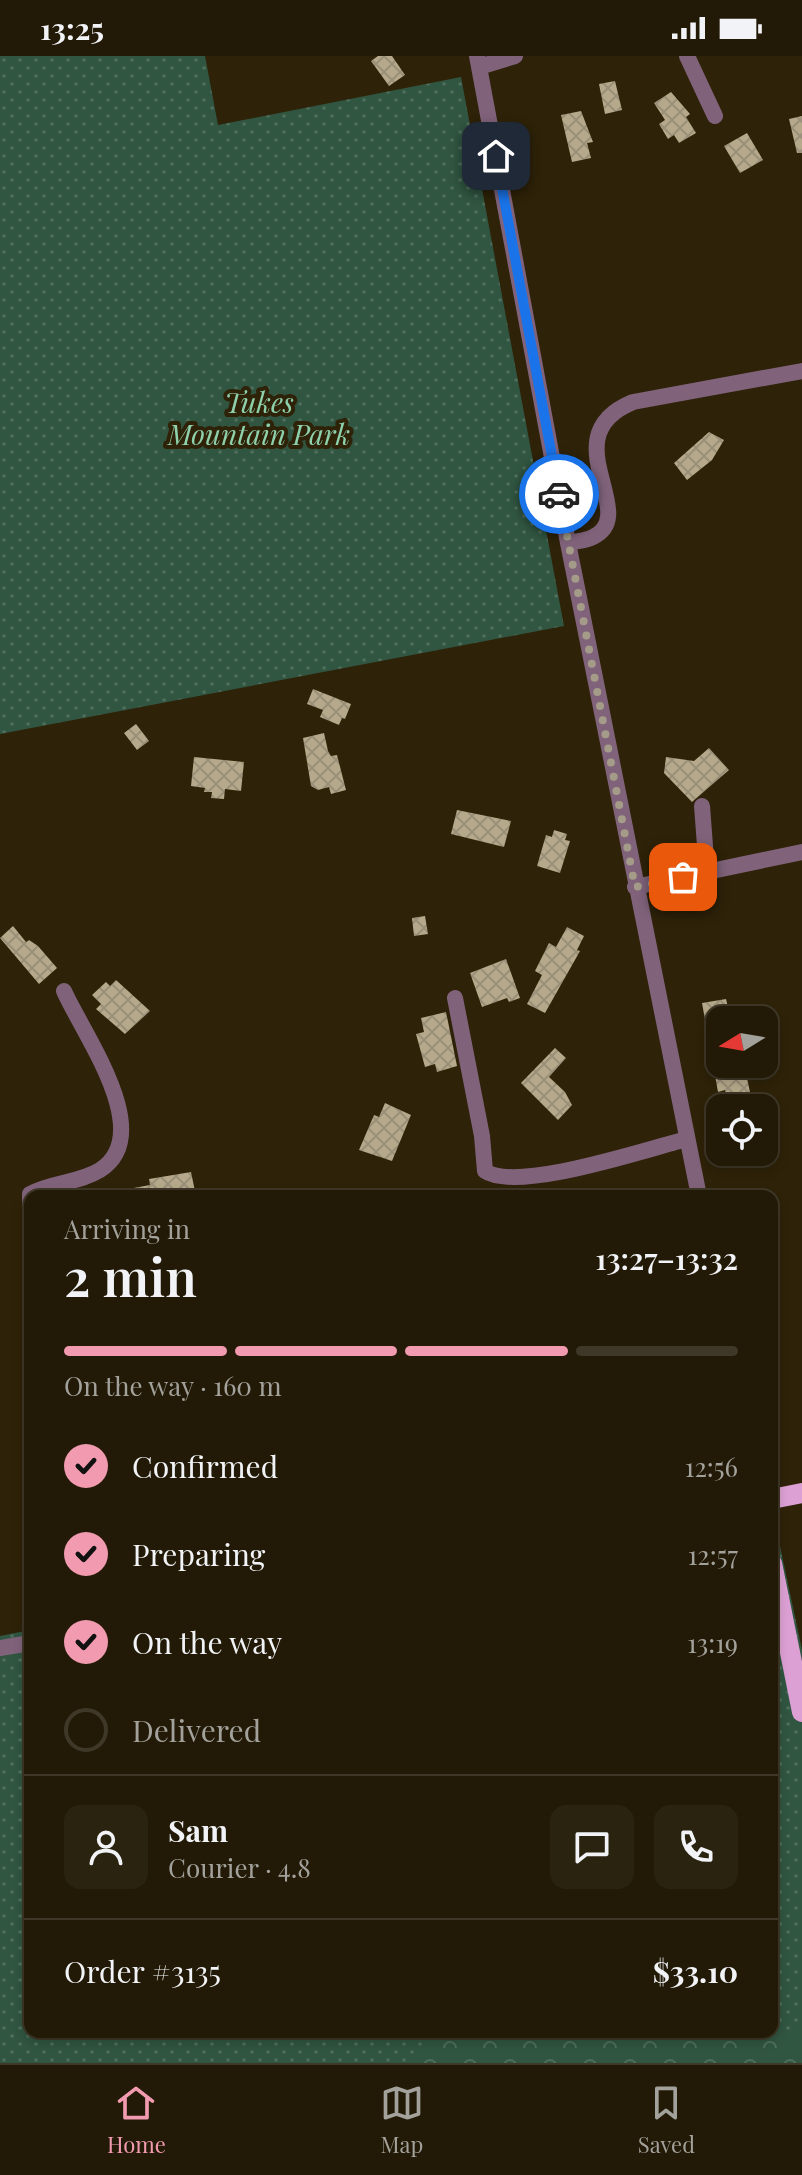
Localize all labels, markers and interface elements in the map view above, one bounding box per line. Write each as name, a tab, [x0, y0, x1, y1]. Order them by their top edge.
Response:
text: 13:25	[40, 8, 104, 48]
pin	[462, 122, 530, 190]
icon: home	[474, 134, 518, 178]
park label: Tukes Mountain Park	[167, 383, 350, 452]
courier	[519, 454, 599, 534]
icon: car	[537, 472, 581, 516]
pin	[649, 843, 717, 911]
icon: bag	[661, 855, 705, 899]
north arrow	[706, 1006, 778, 1078]
map controls	[706, 1006, 778, 1166]
button: locate	[706, 1094, 778, 1166]
text: Arriving in	[64, 1211, 190, 1246]
text: 13:27–13:32	[595, 1238, 738, 1278]
text: 2 min	[64, 1241, 197, 1310]
text: On the way · 160 m	[64, 1368, 282, 1403]
icon: check	[64, 1444, 108, 1488]
text: Confirmed	[132, 1446, 278, 1486]
text: 12:56	[685, 1449, 738, 1484]
icon: check	[64, 1532, 108, 1576]
text: Preparing	[132, 1534, 265, 1574]
text: 12:57	[688, 1537, 738, 1572]
icon: check	[64, 1620, 108, 1664]
text: On the way	[132, 1622, 282, 1662]
text: 13:19	[687, 1625, 738, 1660]
text: Delivered	[132, 1710, 261, 1750]
button: person	[64, 1805, 148, 1889]
button: chat	[550, 1805, 634, 1889]
button: phone	[654, 1805, 738, 1889]
text: Sam	[168, 1810, 228, 1850]
text: Courier · 4.8	[168, 1850, 311, 1885]
text: Order #3135	[64, 1951, 221, 1991]
text: $33.10	[653, 1951, 738, 1991]
tab: Home	[107, 2081, 166, 2159]
tab: Map	[380, 2081, 424, 2159]
tab: Saved	[638, 2081, 695, 2159]

